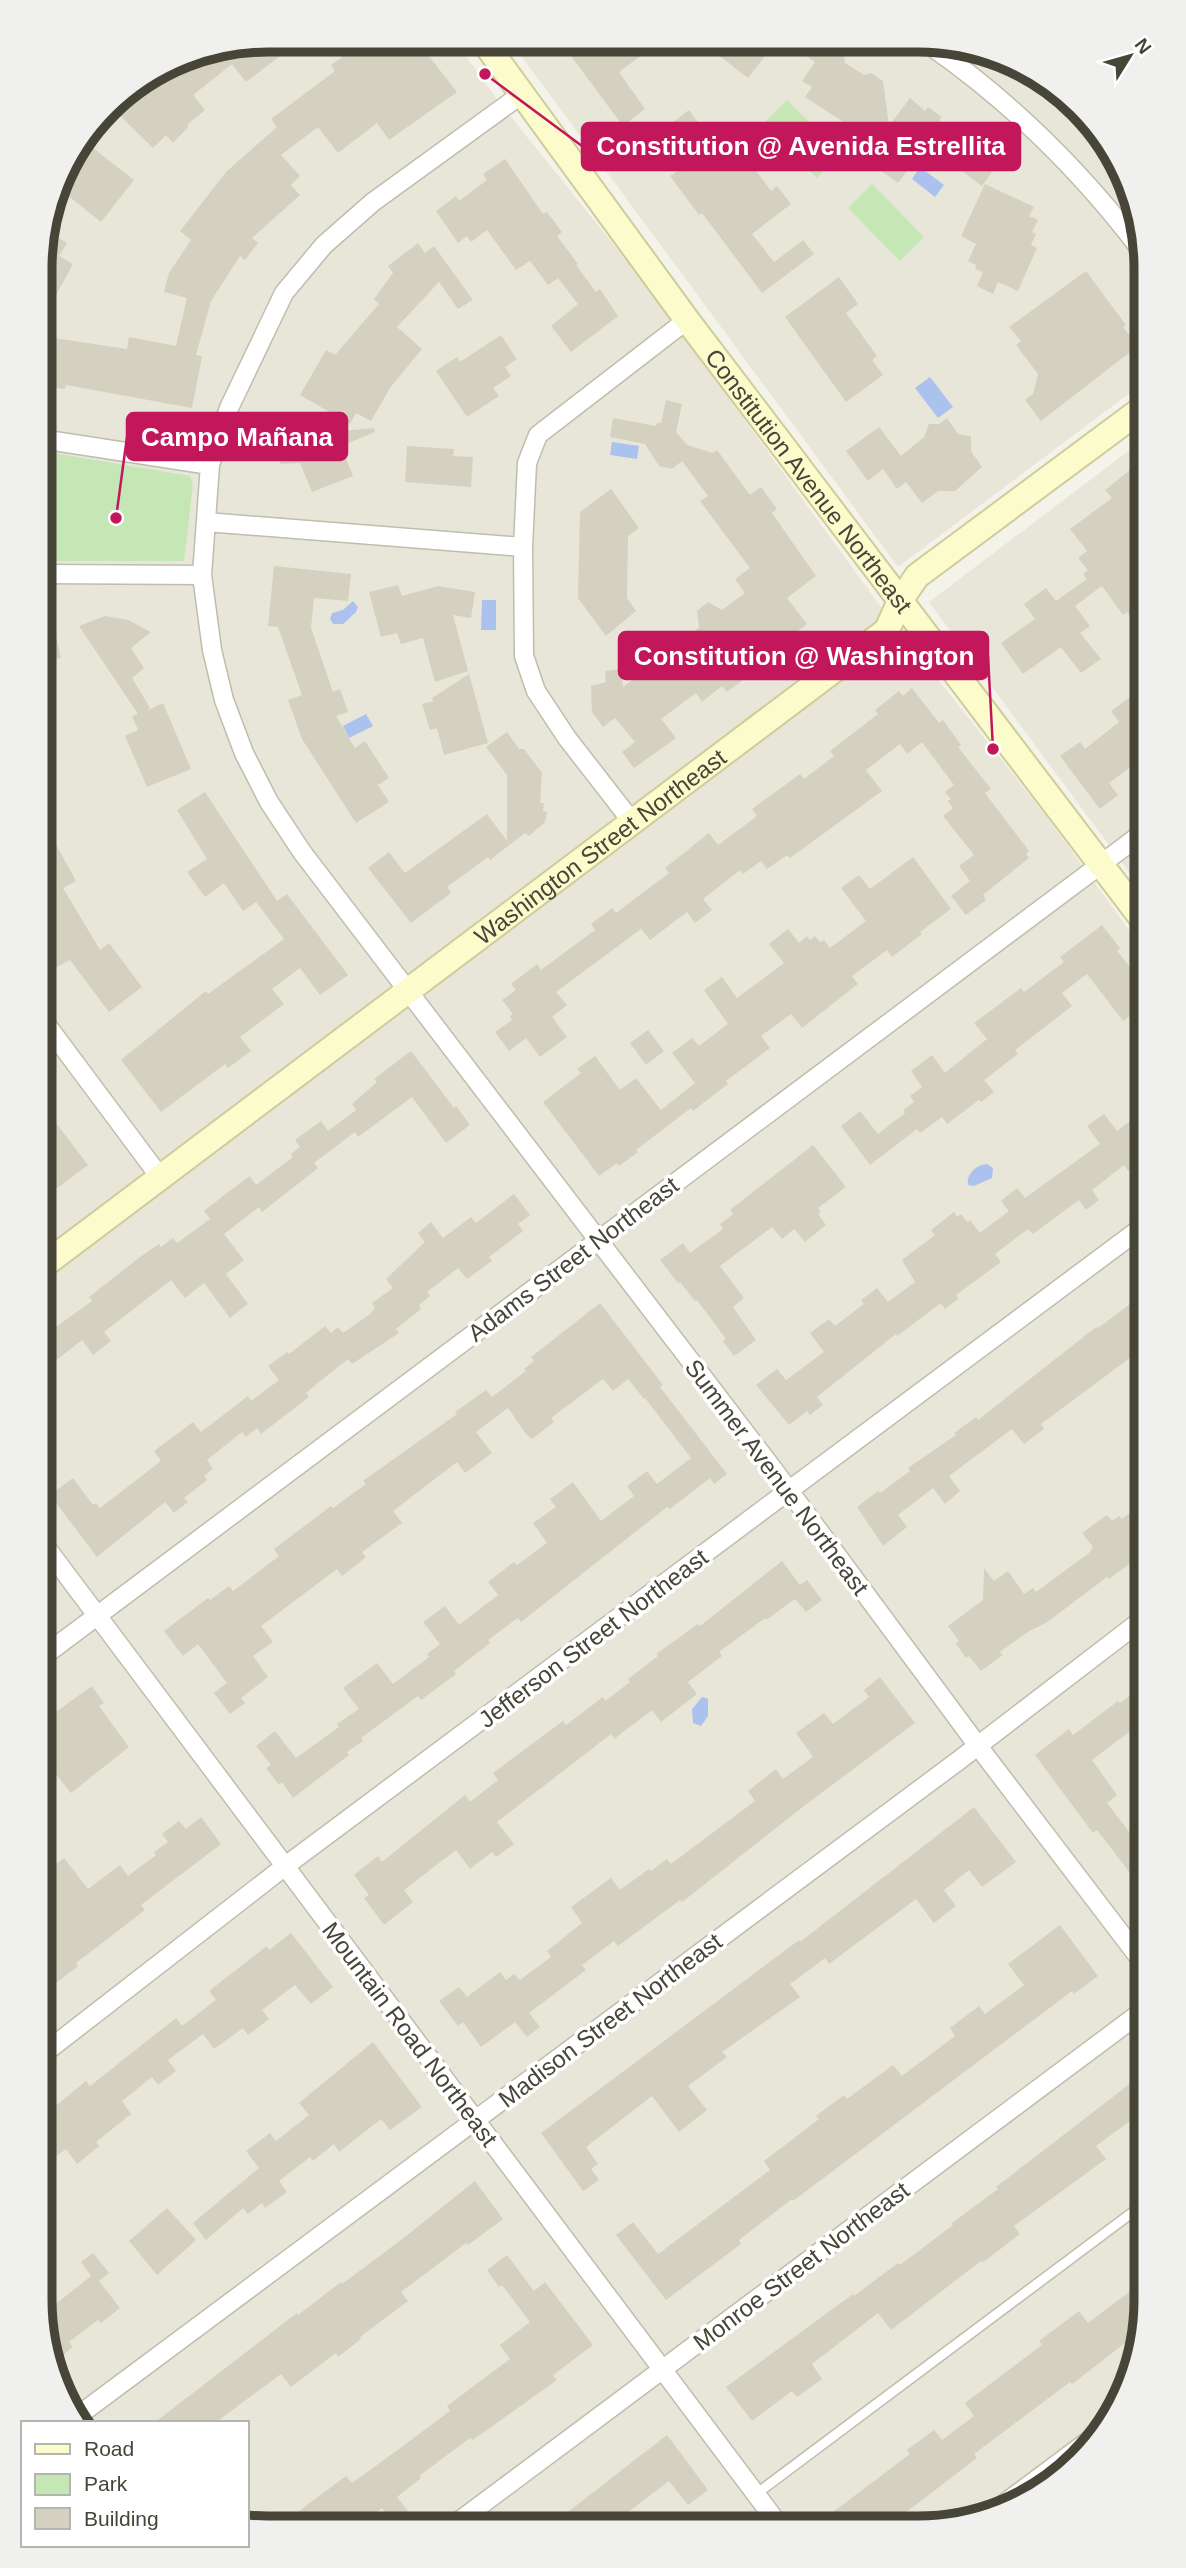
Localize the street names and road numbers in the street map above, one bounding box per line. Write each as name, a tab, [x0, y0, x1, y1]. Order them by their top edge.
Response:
street label: Constitution Avenue Northeast	[700, 343, 918, 618]
street label: Washington Street Northeast	[469, 743, 731, 950]
street label: Adams Street Northeast	[463, 1171, 684, 1347]
street label: Summer Avenue Northeast	[680, 1354, 875, 1600]
street label: Jefferson Street Northeast	[473, 1543, 713, 1733]
street label: Mountain Road Northeast	[317, 1917, 503, 2152]
street label: Madison Street Northeast	[493, 1927, 727, 2113]
street label: Monroe Street Northeast	[688, 2176, 914, 2356]

